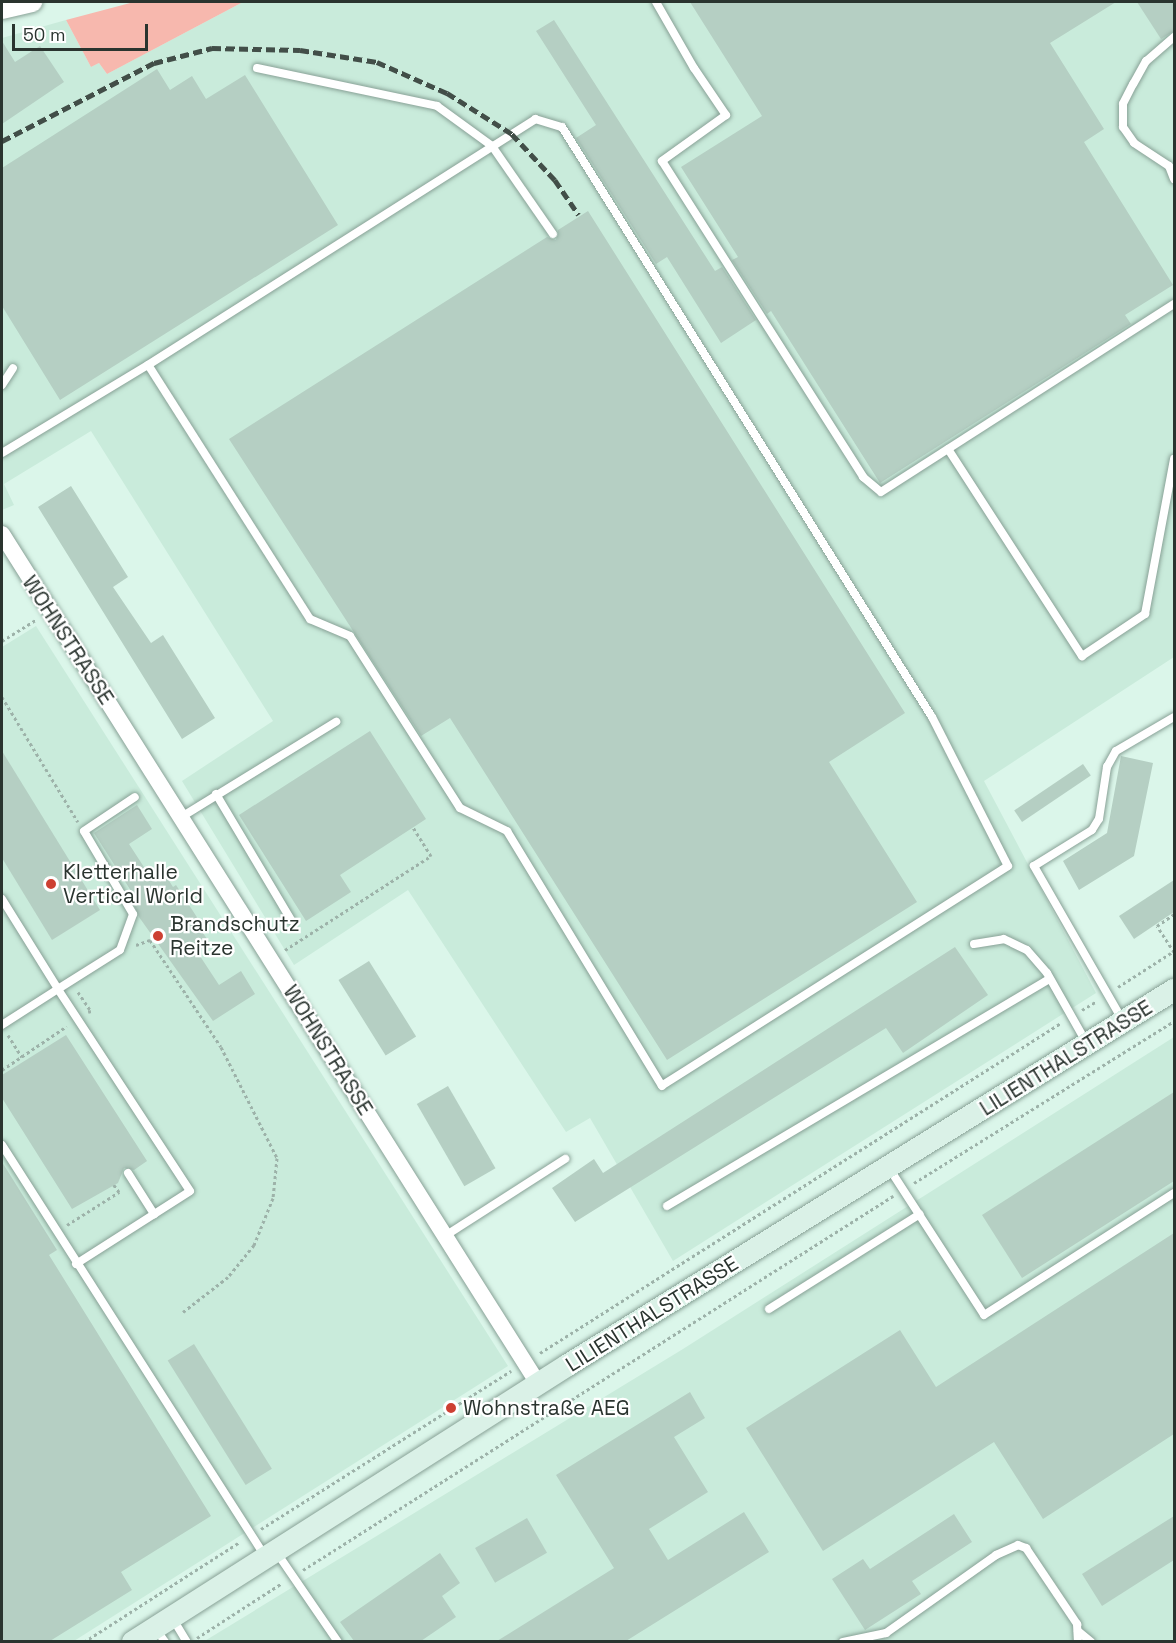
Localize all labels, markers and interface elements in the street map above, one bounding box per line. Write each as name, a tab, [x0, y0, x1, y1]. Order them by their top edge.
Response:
scale bar	[15, 12, 152, 50]
text: 50 m	[23, 23, 65, 46]
street label: WOHNSTRASSE	[17, 571, 119, 709]
place label: Kletterhalle Vertical World	[63, 859, 203, 909]
marker: Kletterhalle Vertical World	[44, 877, 58, 891]
place label: Brandschutz Reitze	[170, 911, 300, 961]
marker: Brandschutz Reitze	[151, 929, 165, 943]
street label: WOHNSTRASSE	[278, 980, 378, 1120]
street label: LILIENTHALSTRASSE	[975, 995, 1157, 1121]
street label: LILIENTHALSTRASSE	[561, 1251, 743, 1377]
place label: Wohnstraße AEG	[463, 1395, 630, 1421]
marker: Wohnstraße AEG	[444, 1401, 458, 1415]

